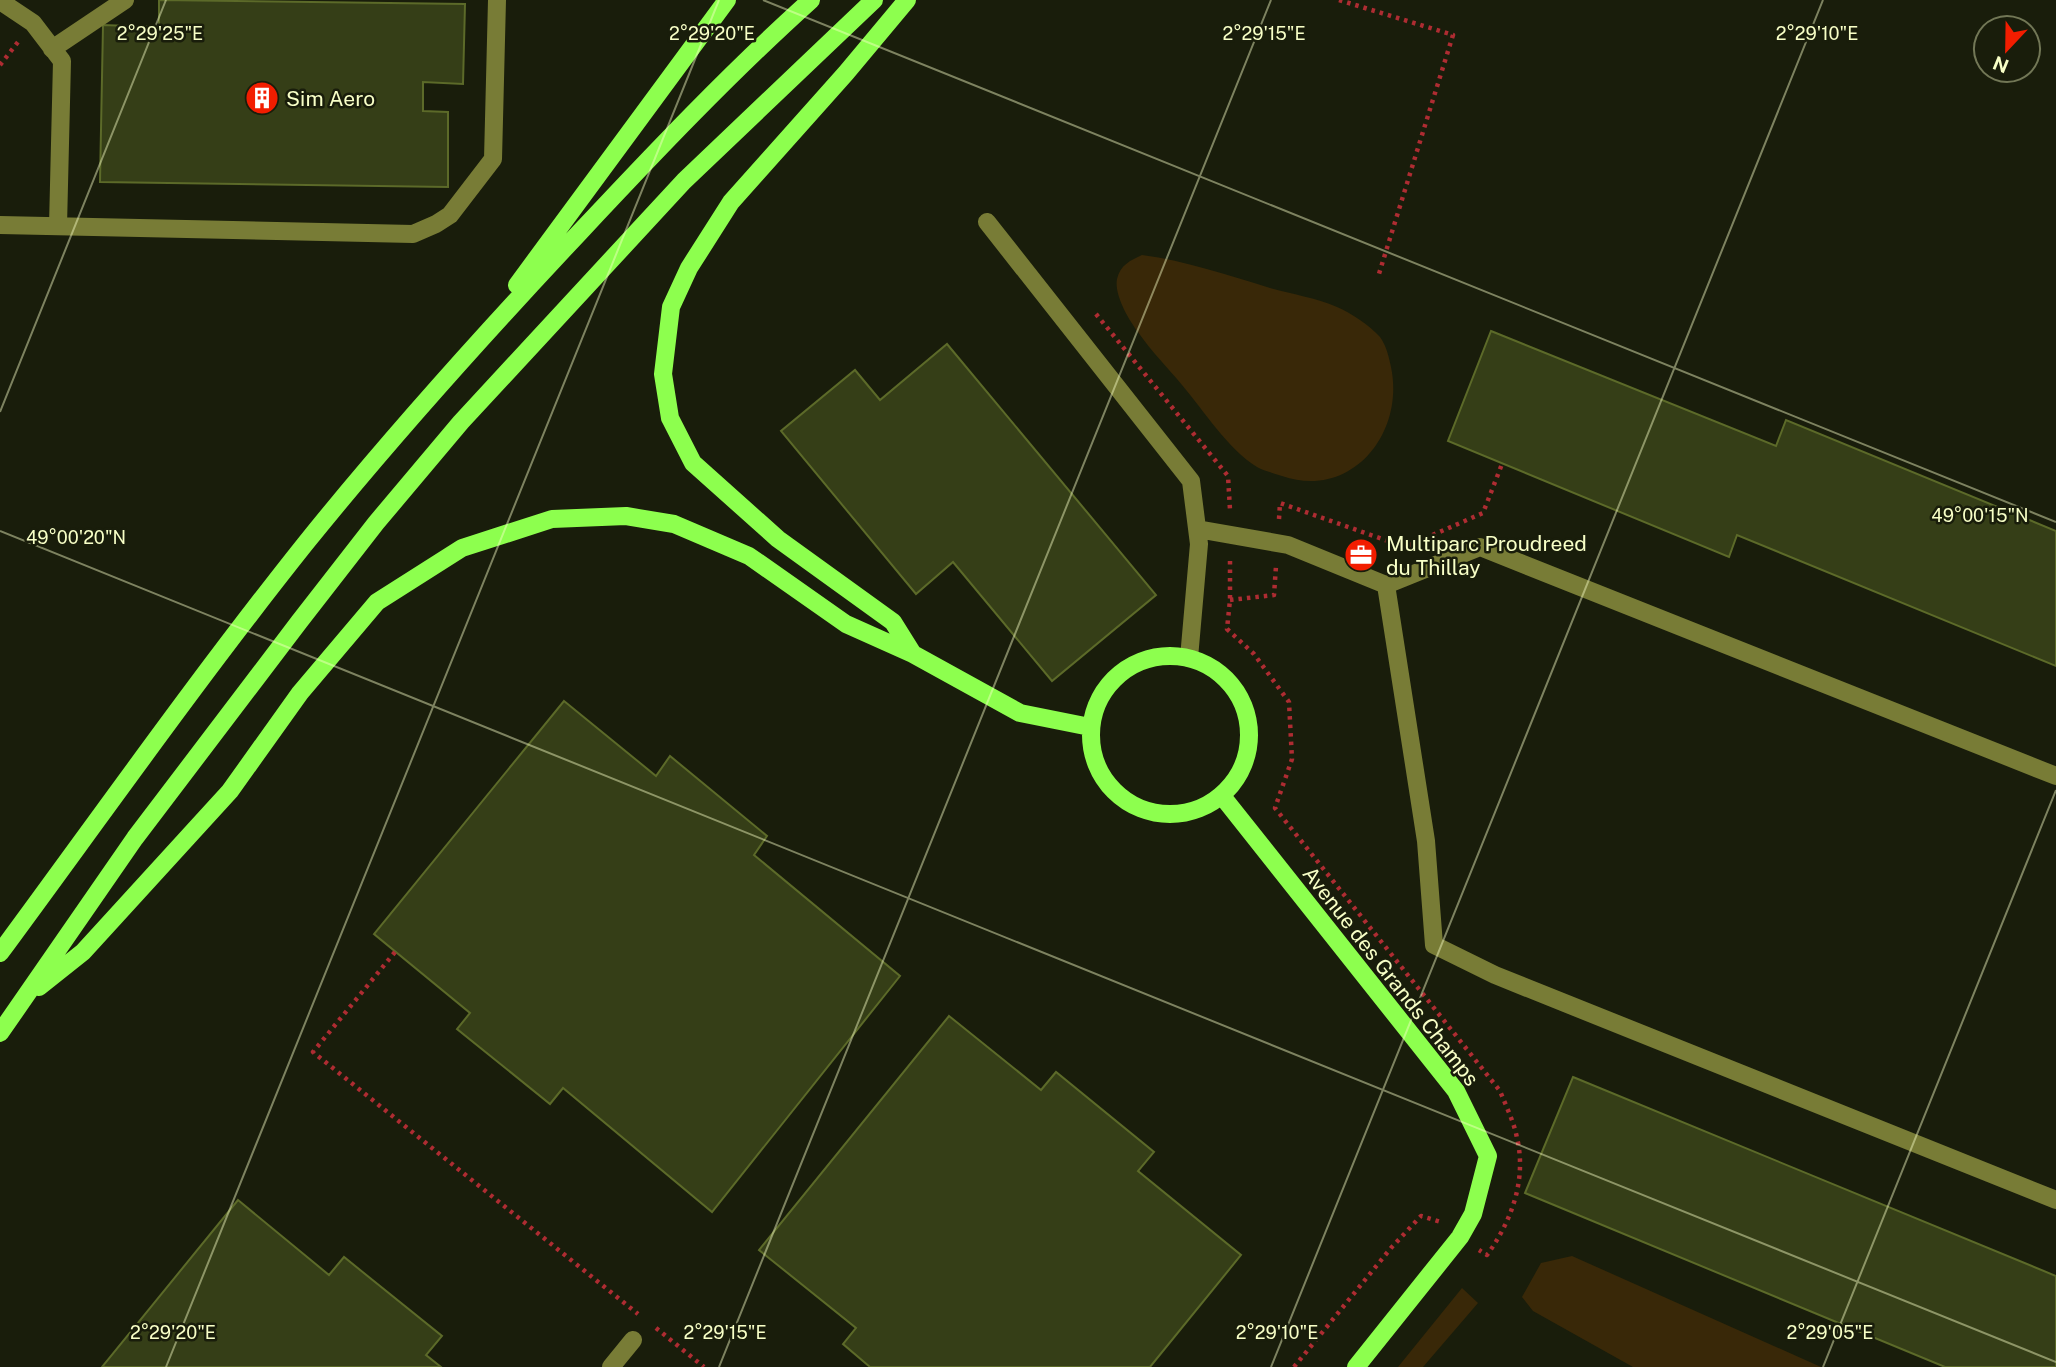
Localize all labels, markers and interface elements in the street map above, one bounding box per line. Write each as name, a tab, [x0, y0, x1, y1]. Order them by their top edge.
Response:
north arrow	[1972, 14, 2042, 84]
text: 2°29'25"E	[117, 23, 203, 44]
text: 2°29'20"E	[669, 23, 755, 44]
text: 2°29'15"E	[1222, 23, 1306, 44]
text: 2°29'10"E	[1776, 23, 1858, 44]
text: N	[1990, 52, 2012, 78]
building icon: Sim Aero	[243, 79, 281, 117]
place label: Sim Aero	[286, 86, 375, 111]
text: 49°00'15"N	[1931, 505, 2029, 526]
text: 49°00'20"N	[26, 527, 126, 548]
place label: Multiparc Proudreed du Thillay	[1386, 531, 1587, 580]
office icon: Multiparc Proudreed du Thillay	[1342, 536, 1380, 574]
street label: Avenue des Grands Champs	[1298, 861, 1484, 1091]
text: 2°29'20"E	[130, 1322, 216, 1343]
text: 2°29'15"E	[683, 1322, 767, 1343]
text: 2°29'10"E	[1236, 1322, 1318, 1343]
text: 2°29'05"E	[1787, 1322, 1873, 1343]

